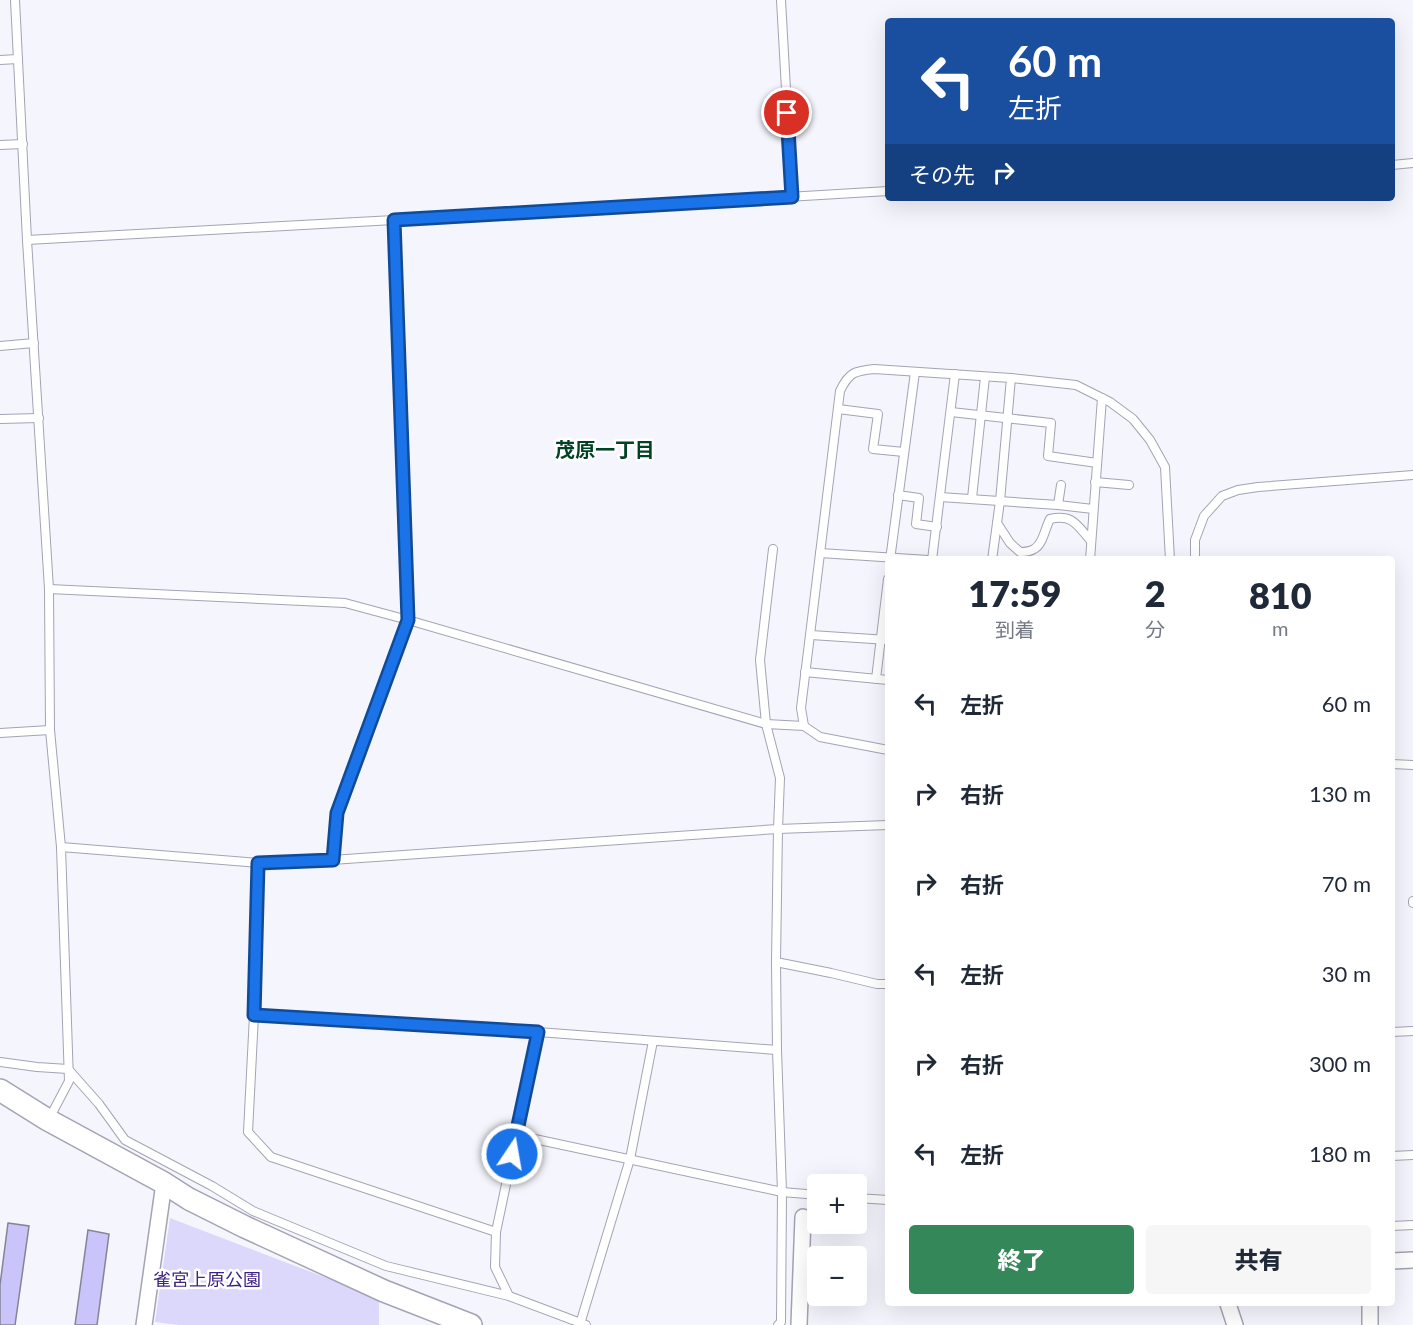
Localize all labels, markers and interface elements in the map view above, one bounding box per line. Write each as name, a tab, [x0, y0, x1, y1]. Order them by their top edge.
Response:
text: 60 m	[1008, 36, 1102, 86]
icon: left	[909, 42, 987, 120]
pin	[761, 87, 812, 138]
text: 左折	[1008, 91, 1062, 124]
icon: arrive	[770, 96, 803, 129]
icon: right	[987, 156, 1020, 189]
text: その先	[909, 161, 975, 188]
district label: 茂原一丁目	[555, 437, 655, 461]
text: 17:59	[968, 571, 1061, 615]
text: 2	[1145, 571, 1166, 615]
text: 810	[1249, 573, 1312, 617]
text: m	[1272, 616, 1289, 640]
text: 到着	[995, 617, 1035, 641]
text: 分	[1145, 617, 1165, 641]
icon: left	[909, 687, 942, 720]
text: 60 m	[1322, 690, 1371, 717]
text: 左折	[960, 691, 1004, 718]
icon: right	[909, 777, 942, 810]
text: 130 m	[1309, 780, 1371, 807]
text: 右折	[960, 781, 1004, 808]
icon: right	[909, 867, 942, 900]
text: 70 m	[1322, 870, 1371, 897]
text: 右折	[960, 871, 1004, 898]
icon: left	[909, 957, 942, 990]
text: 30 m	[1322, 960, 1371, 987]
text: 左折	[960, 961, 1004, 988]
icon: right	[909, 1047, 942, 1080]
text: 300 m	[1309, 1050, 1371, 1077]
text: 右折	[960, 1051, 1004, 1078]
position arrow	[480, 1122, 544, 1186]
icon: left	[909, 1137, 942, 1170]
text: 180 m	[1309, 1140, 1371, 1167]
text: 左折	[960, 1141, 1004, 1168]
map controls	[807, 1174, 867, 1306]
button: +	[807, 1174, 867, 1234]
button: 終了	[909, 1225, 1134, 1294]
button: 共有	[1146, 1225, 1371, 1294]
button: −	[807, 1246, 867, 1306]
park label: 雀宮上原公園	[153, 1268, 261, 1290]

